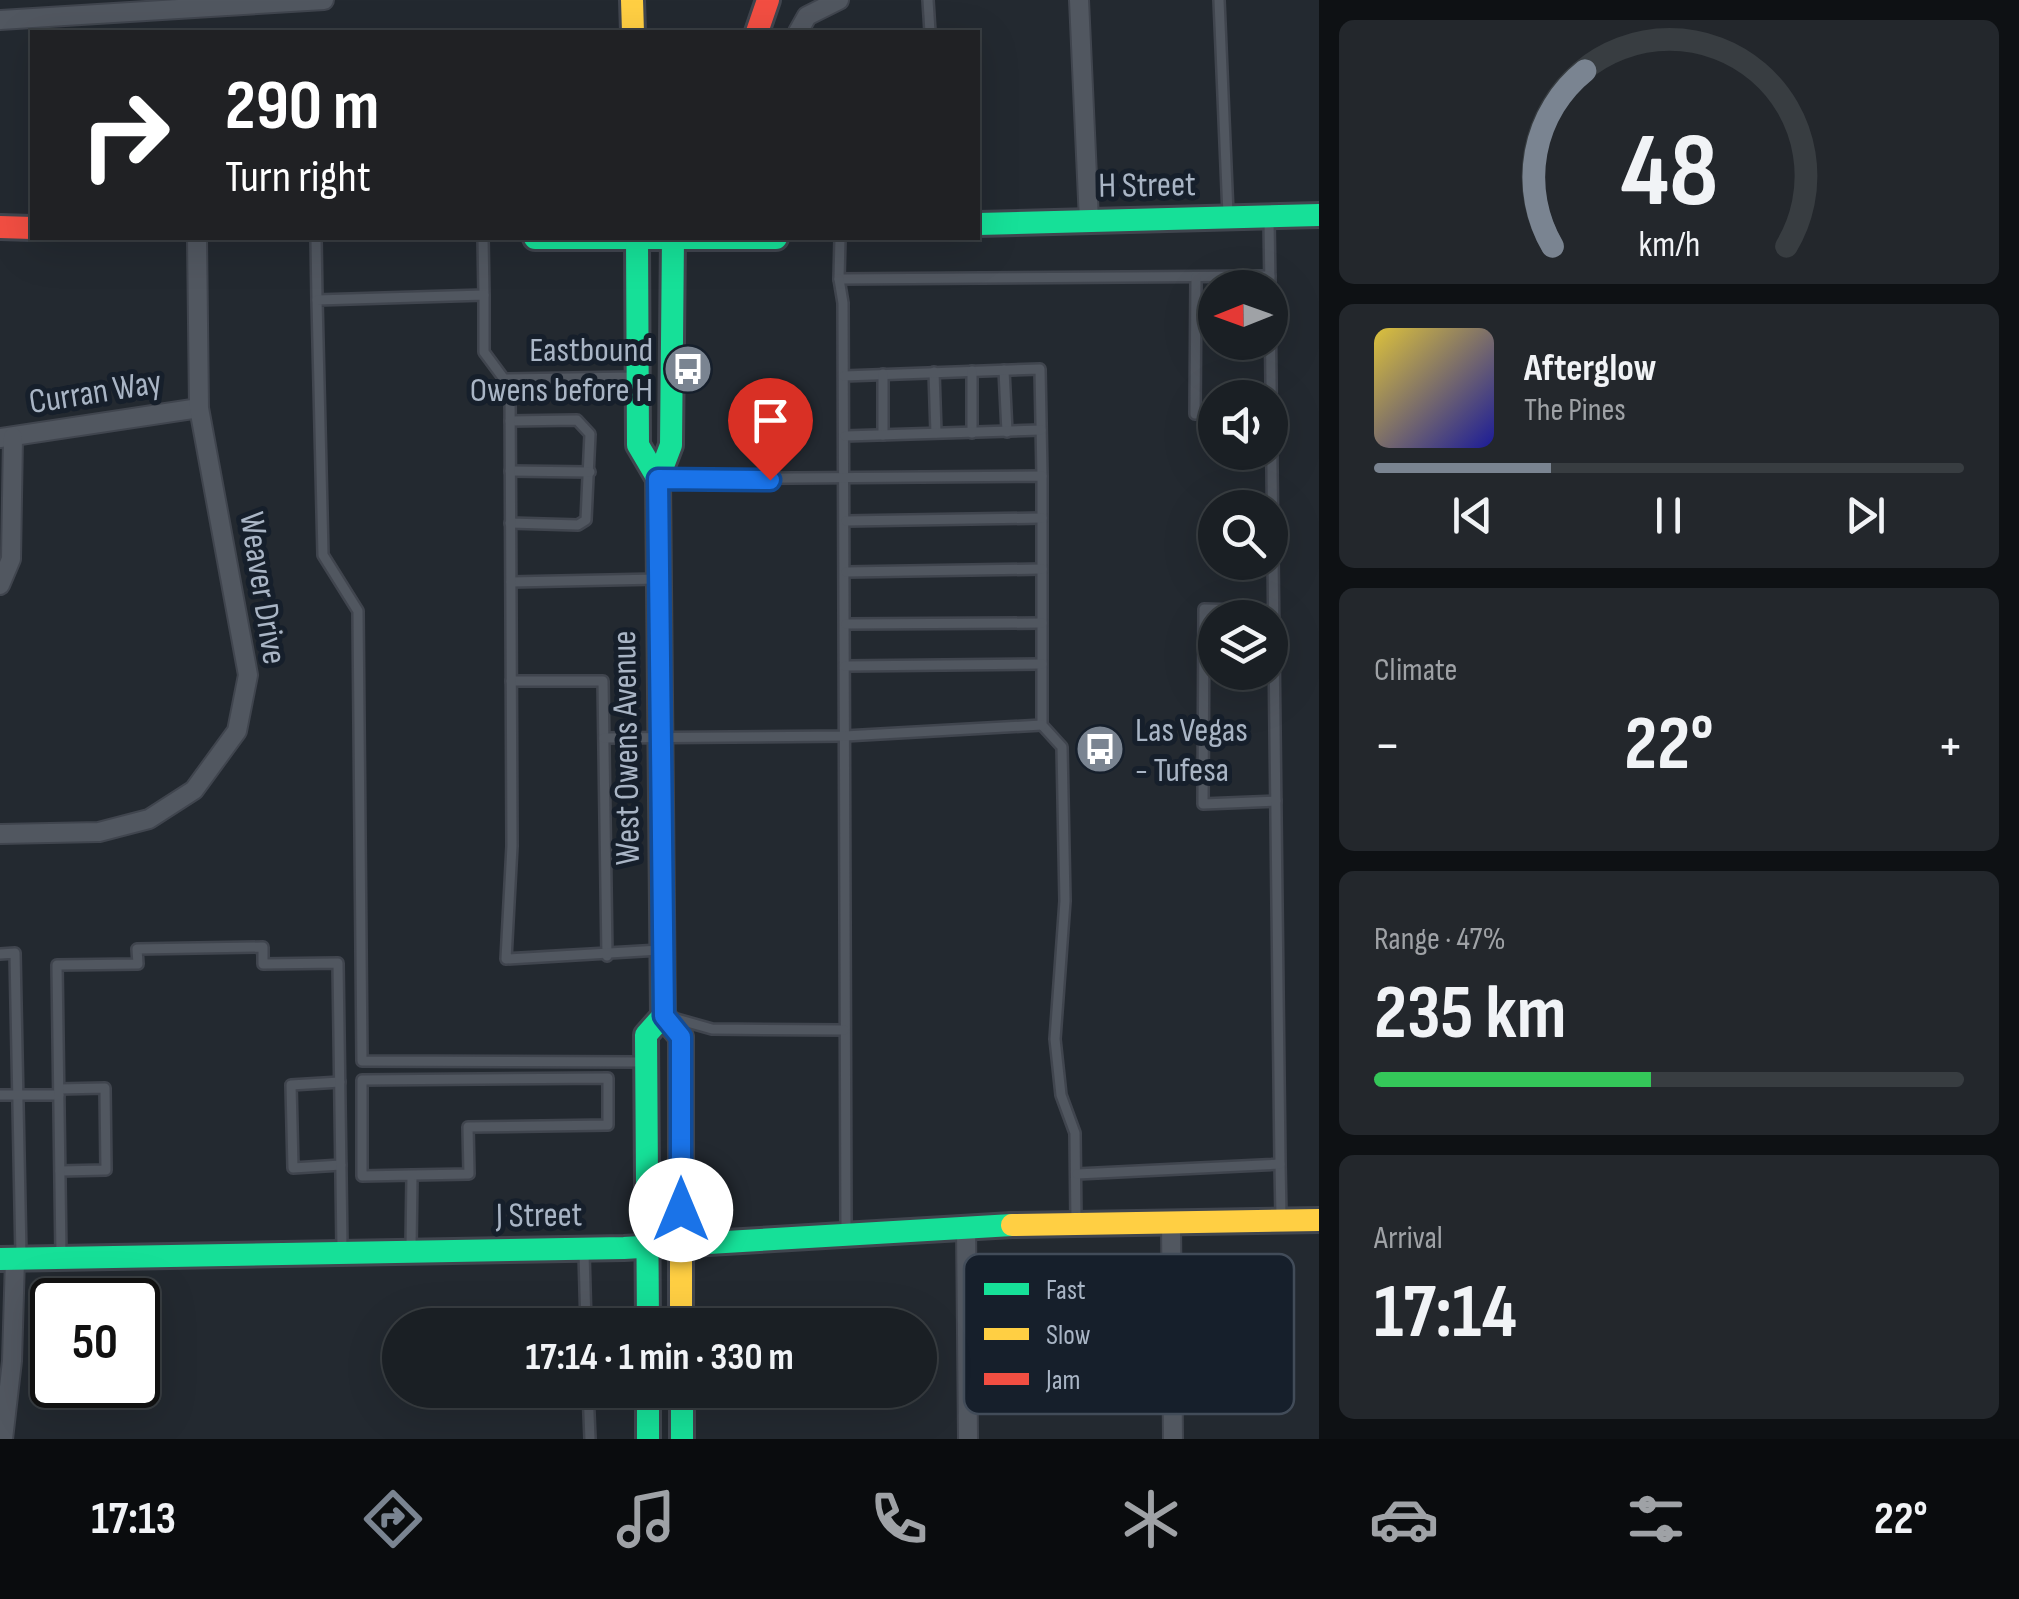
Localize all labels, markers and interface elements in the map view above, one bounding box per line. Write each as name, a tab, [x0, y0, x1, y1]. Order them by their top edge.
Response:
text: 290 m	[225, 65, 380, 149]
icon: right	[60, 70, 190, 200]
text: 48	[1620, 110, 1718, 235]
text: Turn right	[225, 150, 371, 205]
street label: H Street	[1098, 163, 1196, 208]
text: km/h	[1638, 224, 1700, 267]
north arrow	[1198, 270, 1288, 360]
map controls	[1198, 270, 1288, 690]
place label: Eastbound Owens before H	[470, 329, 653, 412]
bus stop icon: Eastbound Owens before H	[662, 343, 714, 395]
text: Afterglow	[1524, 346, 1657, 391]
street label: Curran Way	[26, 361, 165, 424]
pin	[728, 378, 813, 481]
button: sound	[1198, 380, 1288, 470]
text: The Pines	[1524, 391, 1626, 430]
icon: arrive	[743, 393, 798, 448]
icon: previous	[1445, 488, 1500, 543]
icon: pause	[1641, 488, 1696, 543]
icon: next	[1838, 488, 1893, 543]
button: search	[1198, 490, 1288, 580]
street label: Weaver Drive	[229, 509, 296, 667]
button: layers	[1198, 600, 1288, 690]
street label: West Owens Avenue	[603, 630, 650, 866]
text: Climate	[1374, 651, 1457, 690]
text: 22°	[1624, 700, 1714, 791]
place label: Las Vegas - Tufesa	[1135, 709, 1248, 792]
text: −	[1374, 713, 1401, 780]
text: +	[1937, 713, 1964, 780]
bus stop icon: Las Vegas - Tufesa	[1074, 723, 1126, 775]
text: Range · 47%	[1374, 920, 1506, 959]
text: 235 km	[1374, 969, 1567, 1060]
position arrow	[629, 1158, 733, 1262]
street label: J Street	[494, 1193, 583, 1238]
text: Arrival	[1374, 1219, 1443, 1258]
legend	[964, 1254, 1294, 1414]
text: 17:14	[1374, 1268, 1517, 1359]
text: Fast	[1046, 1274, 1085, 1307]
speed limit sign: 50	[30, 1278, 160, 1408]
text: Slow	[1046, 1319, 1091, 1352]
text: 17:14 · 1 min · 330 m	[525, 1335, 794, 1380]
text: Jam	[1045, 1364, 1081, 1397]
icon: directions	[358, 1484, 428, 1554]
icon: music	[611, 1484, 681, 1554]
icon: phone	[864, 1484, 934, 1554]
icon: climate	[1116, 1484, 1186, 1554]
icon: car	[1369, 1484, 1439, 1554]
icon: filters	[1621, 1484, 1691, 1554]
text: 17:13	[91, 1492, 176, 1547]
text: 22°	[1874, 1492, 1928, 1547]

